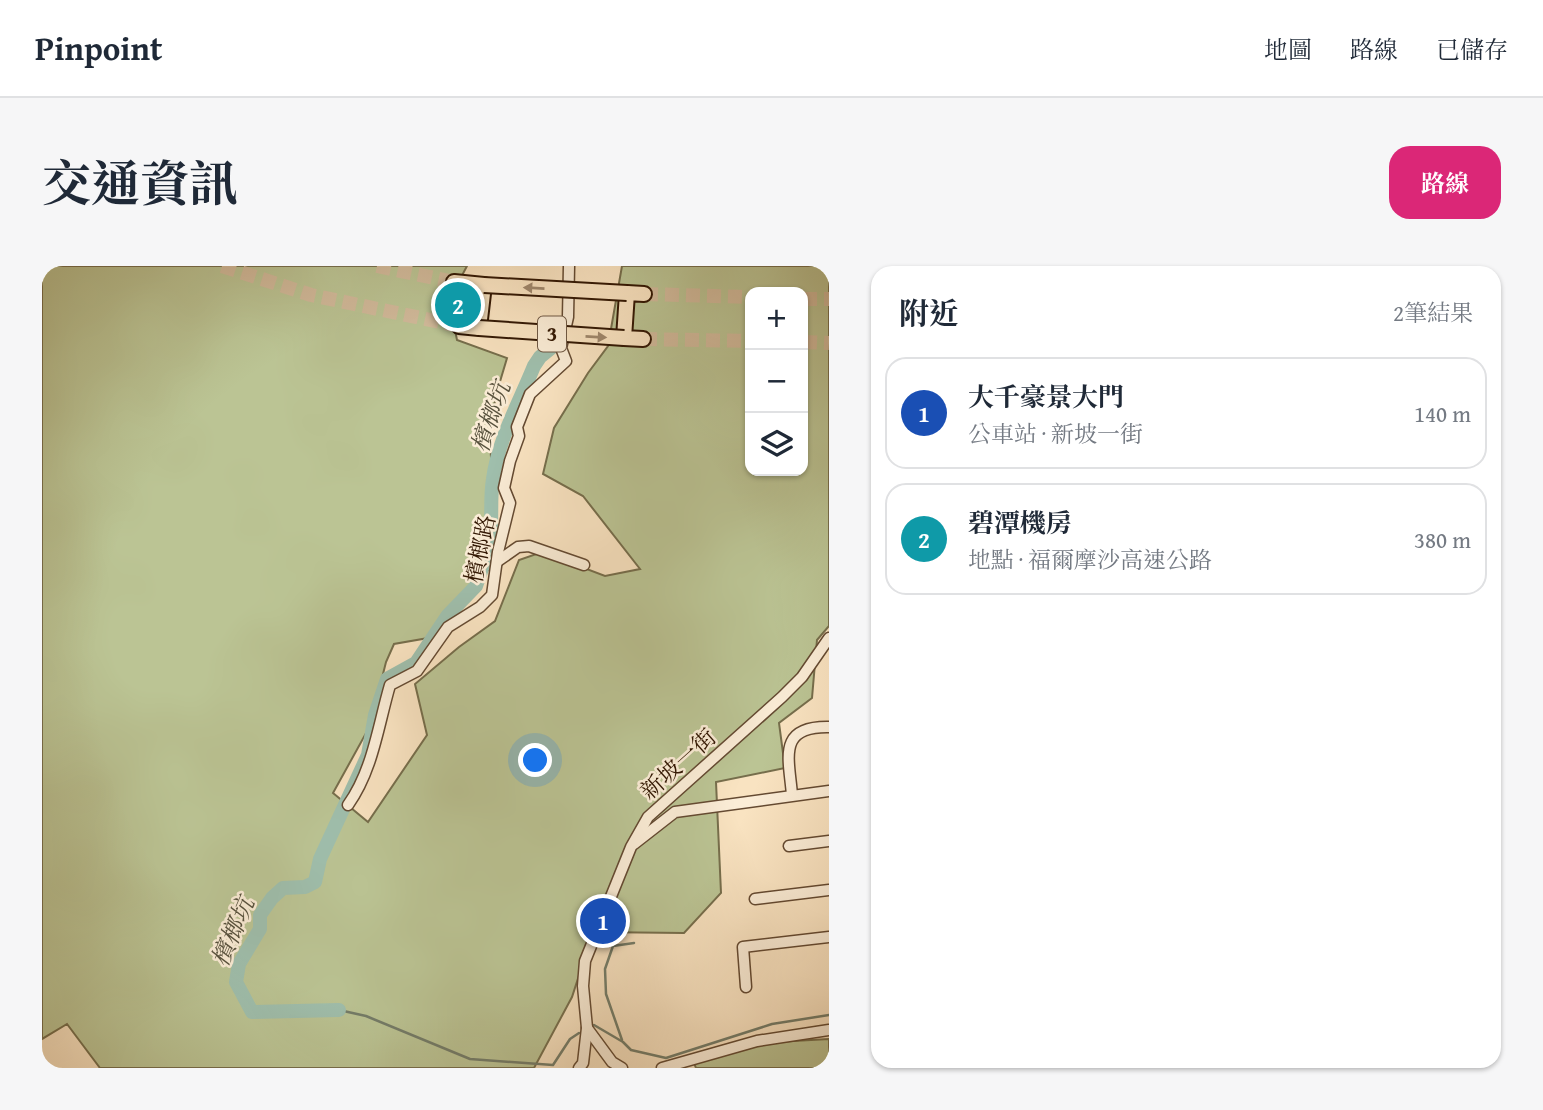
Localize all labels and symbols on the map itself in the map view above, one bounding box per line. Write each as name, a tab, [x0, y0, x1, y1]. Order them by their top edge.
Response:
pin: 2	[435, 279, 481, 331]
one-way arrow	[523, 282, 545, 293]
road number: 3	[538, 316, 566, 352]
one-way arrow	[585, 331, 607, 342]
water label: 檳榔坑	[462, 373, 520, 457]
street label: 檳榔路	[456, 512, 503, 586]
street label: 新坡一街	[632, 721, 723, 807]
your location	[518, 743, 552, 777]
water label: 檳榔坑	[202, 888, 264, 972]
pin: 1	[580, 895, 626, 947]

